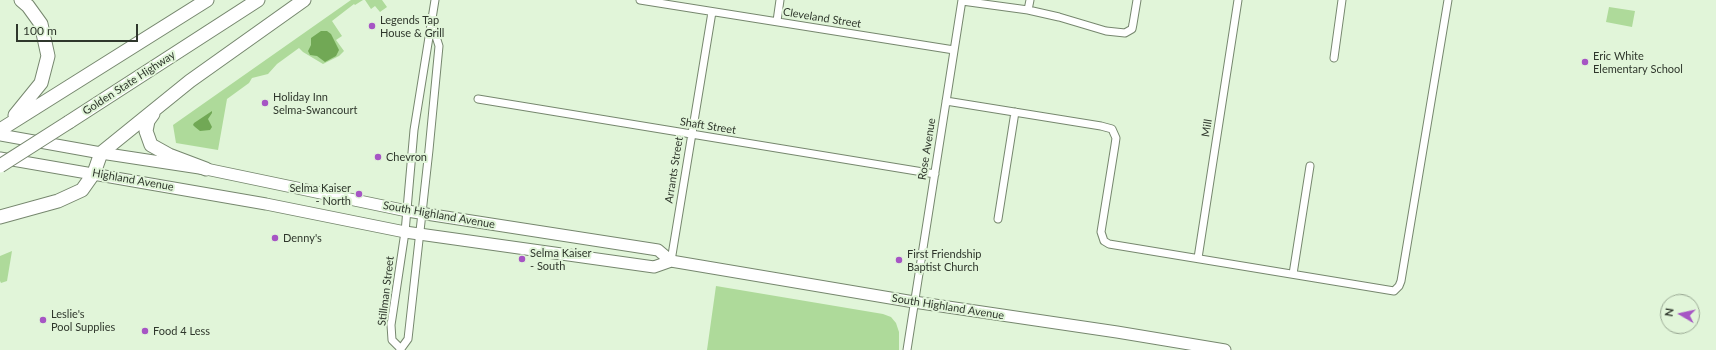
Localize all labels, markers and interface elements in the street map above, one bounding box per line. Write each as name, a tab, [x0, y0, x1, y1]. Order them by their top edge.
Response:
street label: Cleveland Street	[782, 5, 862, 31]
place label: Legends Tap House & Grill	[380, 13, 444, 39]
scale bar	[18, 16, 140, 42]
marker: Legends Tap House & Grill	[367, 21, 377, 31]
text: 100 m	[23, 23, 57, 38]
street label: Golden State Highway	[80, 48, 178, 118]
place label: Eric White Elementary School	[1593, 49, 1683, 75]
marker: Eric White Elementary School	[1580, 57, 1590, 67]
place label: Holiday Inn Selma-Swancourt	[273, 90, 357, 116]
marker: Holiday Inn Selma-Swancourt	[260, 98, 270, 108]
street label: Shaft Street	[679, 115, 737, 137]
street label: Rose Avenue	[916, 117, 938, 181]
street label: Mill	[1199, 118, 1215, 138]
street label: Arrants Street	[662, 136, 686, 204]
place label: Chevron	[386, 150, 427, 164]
marker: Chevron	[373, 152, 383, 162]
street label: Highland Avenue	[91, 166, 175, 194]
place label: Selma Kaiser - North	[289, 181, 351, 207]
marker: Selma Kaiser - North	[354, 189, 364, 199]
street label: South Highland Avenue	[382, 199, 496, 231]
place label: Denny's	[283, 231, 322, 245]
marker: Denny's	[270, 233, 280, 243]
place label: Selma Kaiser - South	[530, 246, 592, 272]
place label: First Friendship Baptist Church	[907, 247, 982, 273]
marker: Selma Kaiser - South	[517, 254, 527, 264]
street label: Stillman Street	[375, 255, 397, 327]
marker: First Friendship Baptist Church	[894, 255, 904, 265]
street label: South Highland Avenue	[891, 292, 1005, 322]
north arrow	[1660, 294, 1700, 334]
place label: Leslie's Pool Supplies	[51, 307, 115, 333]
text: N	[1662, 307, 1676, 317]
marker: Leslie's Pool Supplies	[38, 315, 48, 325]
place label: Food 4 Less	[153, 324, 210, 338]
marker: Food 4 Less	[140, 326, 150, 336]

